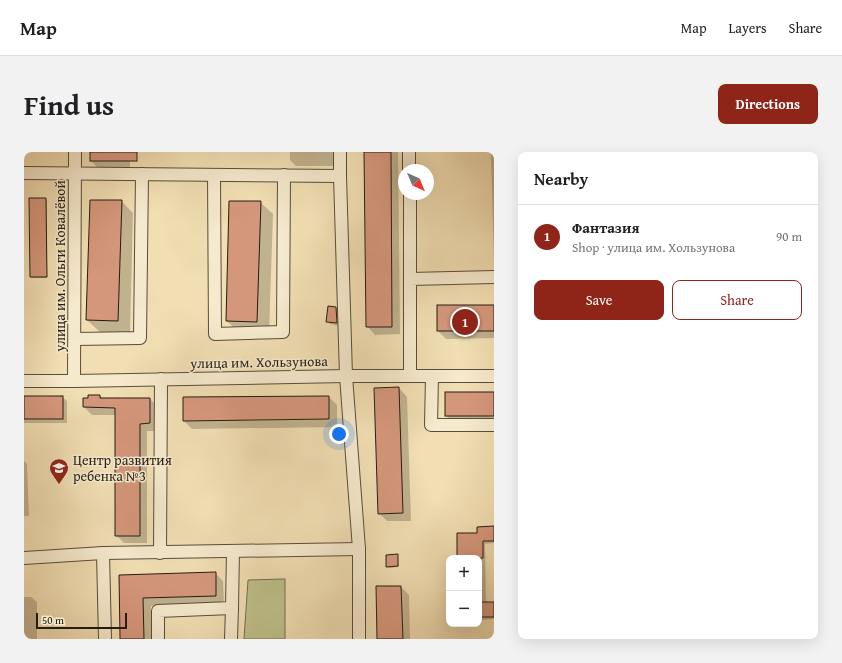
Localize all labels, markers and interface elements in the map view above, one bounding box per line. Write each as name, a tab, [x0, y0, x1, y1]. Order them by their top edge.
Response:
text: Map	[20, 14, 57, 42]
text: Map	[681, 18, 707, 38]
text: Layers	[729, 18, 767, 38]
text: Share	[789, 18, 822, 38]
text: Find us	[24, 84, 114, 125]
button: Directions	[718, 84, 818, 124]
north arrow	[398, 164, 434, 200]
text: Nearby	[534, 166, 588, 191]
street label: улица им. Ольги Ковалёвой	[50, 180, 70, 353]
text: Фантазия	[572, 217, 639, 238]
text: 1	[544, 227, 550, 246]
text: 90 m	[776, 227, 802, 246]
text: Shop · улица им. Хользунова	[572, 238, 735, 257]
button: Save	[534, 280, 664, 320]
button: Share	[672, 280, 802, 320]
pin: 1	[452, 307, 478, 337]
street label: улица им. Хользунова	[189, 351, 328, 373]
your location	[329, 424, 349, 444]
place label: Центр развития ребенка №3	[73, 450, 172, 486]
school or university icon: Центр развития ребенка №3	[48, 457, 70, 485]
map controls	[446, 555, 482, 627]
button: +	[446, 555, 482, 591]
button: −	[446, 591, 482, 627]
scale bar	[36, 611, 127, 630]
text: 50 m	[42, 612, 64, 628]

